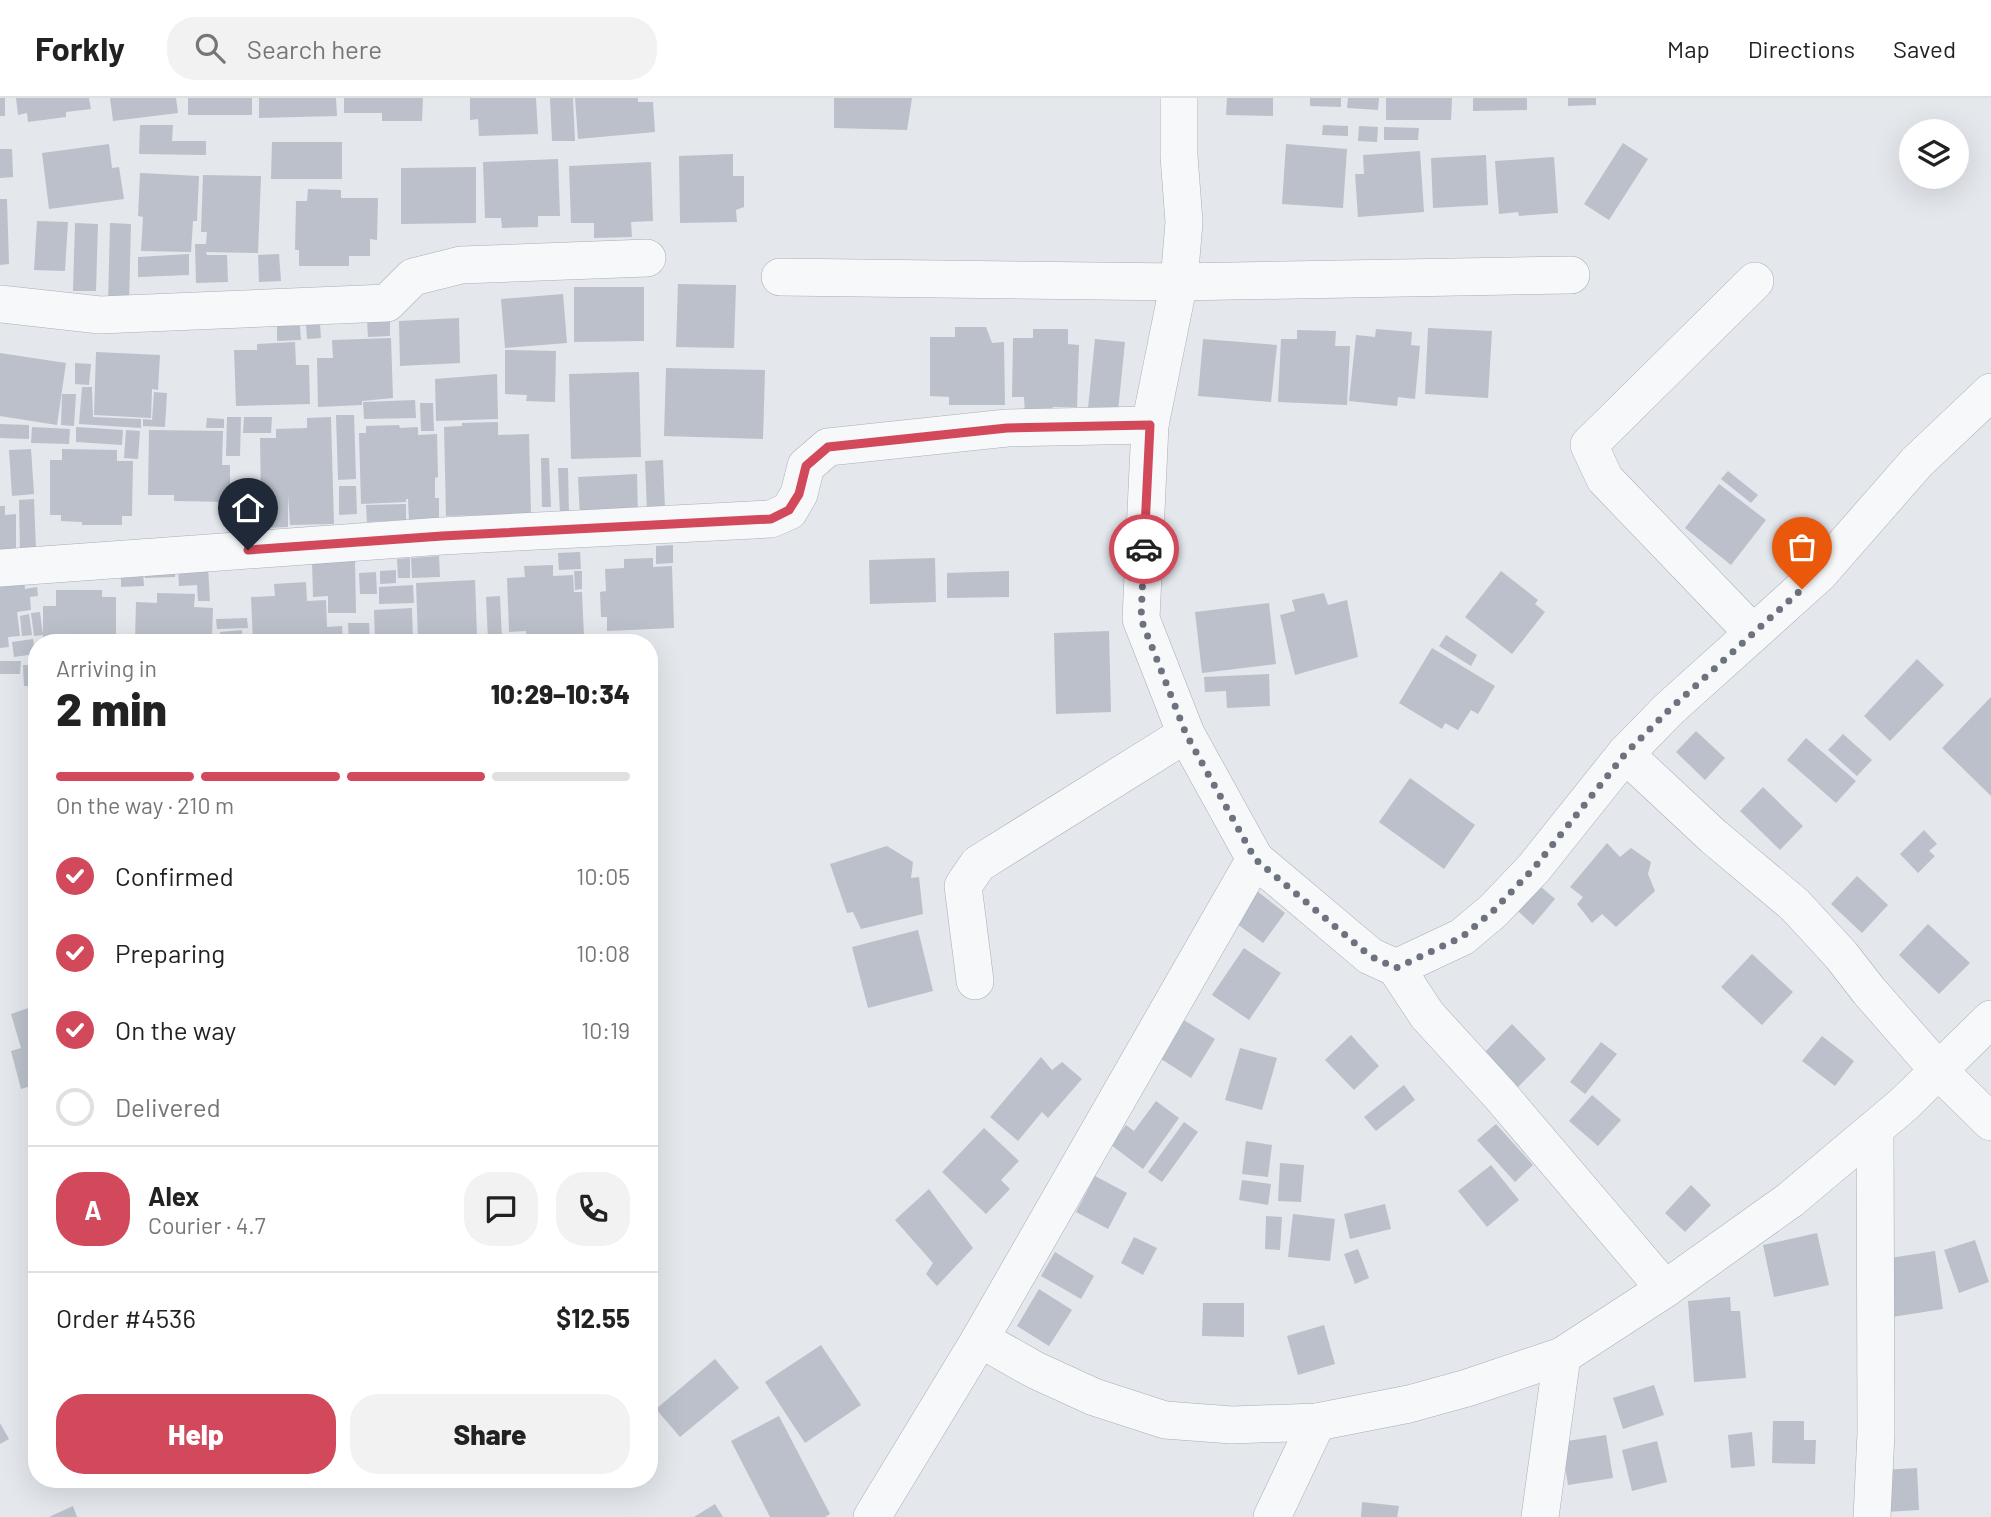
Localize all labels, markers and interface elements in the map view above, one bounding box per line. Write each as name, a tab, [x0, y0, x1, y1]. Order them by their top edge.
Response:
search box	[167, 17, 657, 80]
text: Forkly	[35, 28, 125, 68]
icon: search	[191, 29, 229, 67]
text: Search here	[247, 33, 382, 64]
text: Map	[1667, 34, 1710, 63]
text: Directions	[1748, 34, 1855, 63]
text: Saved	[1893, 34, 1956, 63]
map controls	[1899, 119, 1969, 189]
button: layers	[1899, 119, 1969, 189]
pin	[218, 478, 278, 550]
icon: home	[229, 489, 267, 527]
courier	[1109, 514, 1179, 584]
pin	[1772, 517, 1832, 589]
icon: bag	[1783, 528, 1821, 566]
icon: car	[1125, 530, 1163, 568]
text: Arriving in	[56, 654, 157, 682]
text: 10:29–10:34	[491, 678, 630, 709]
text: 2 min	[56, 680, 167, 735]
text: On the way · 210 m	[56, 791, 234, 819]
icon: check	[56, 857, 94, 895]
text: Confirmed	[115, 860, 234, 891]
text: 10:05	[576, 862, 630, 890]
icon: check	[56, 934, 94, 972]
text: Preparing	[115, 937, 225, 968]
text: 10:08	[576, 939, 630, 967]
icon: check	[56, 1011, 94, 1049]
text: On the way	[115, 1014, 236, 1045]
text: 10:19	[581, 1016, 630, 1044]
text: Delivered	[115, 1091, 221, 1122]
button: chat	[464, 1172, 538, 1246]
button: phone	[556, 1172, 630, 1246]
text: Alex	[148, 1180, 199, 1211]
text: A	[84, 1194, 102, 1225]
text: Courier · 4.7	[148, 1211, 266, 1239]
text: Order #4536	[56, 1302, 196, 1333]
text: $12.55	[556, 1302, 630, 1333]
button: Help	[56, 1394, 336, 1474]
button: Share	[350, 1394, 630, 1474]

